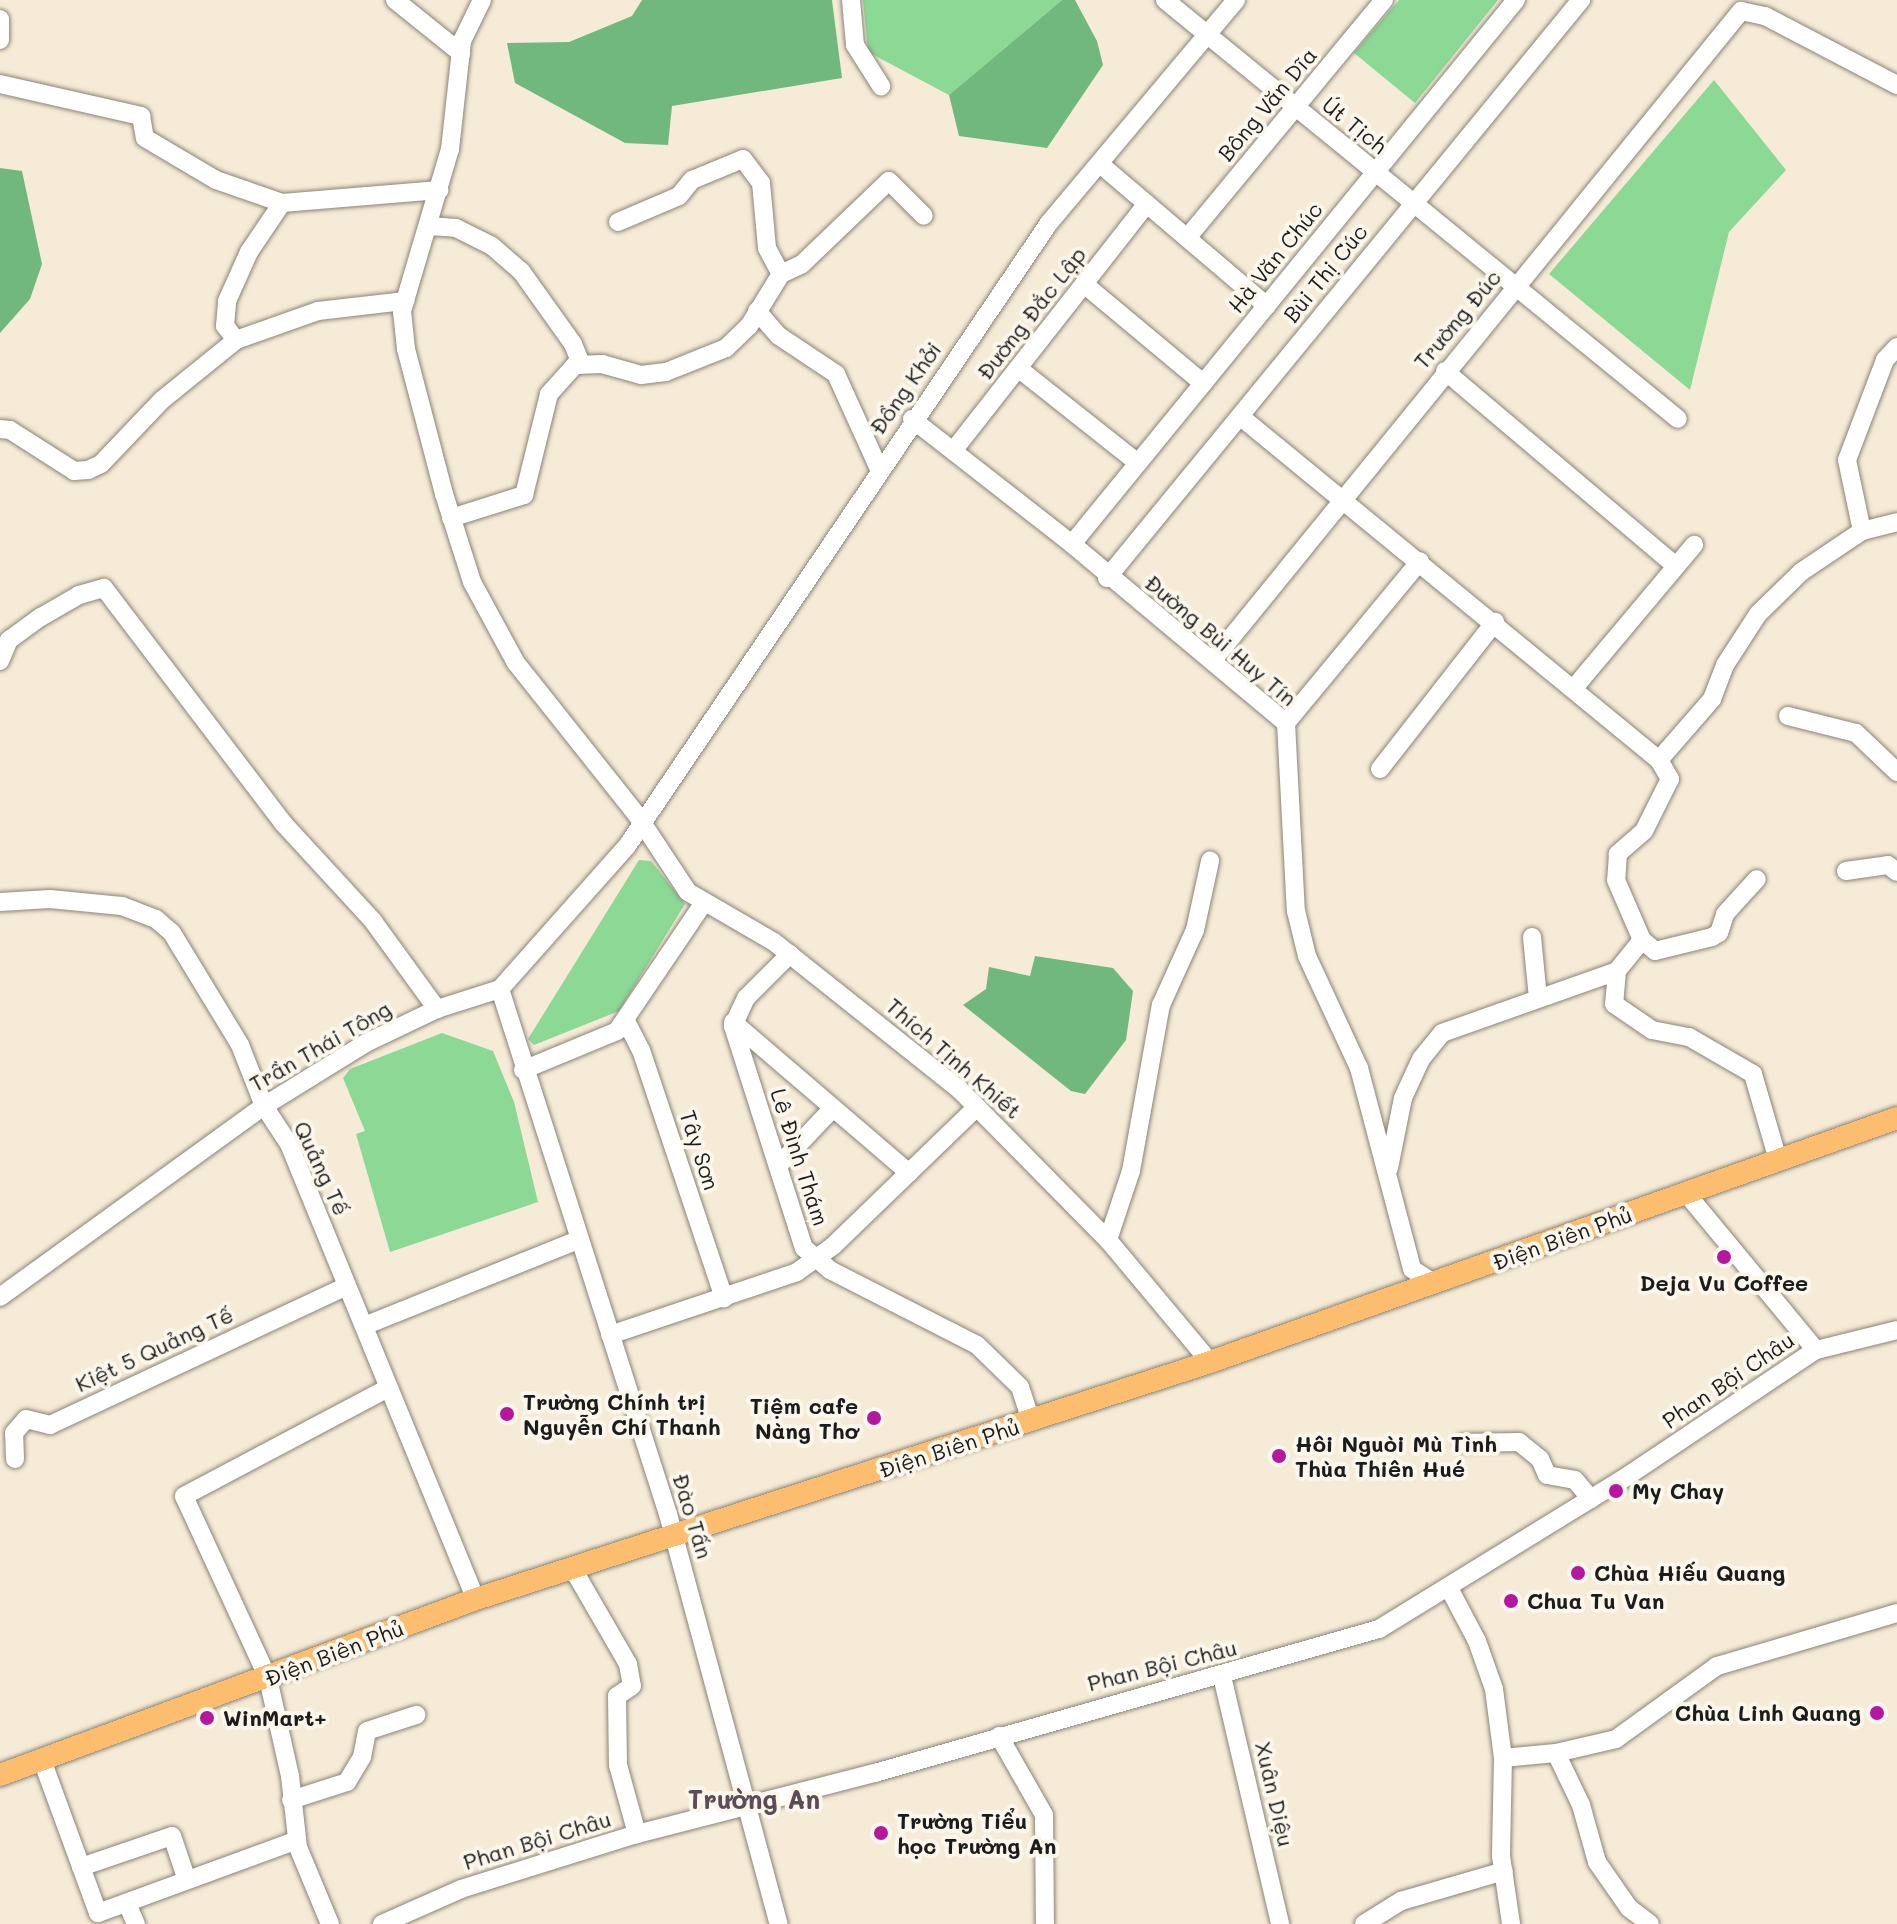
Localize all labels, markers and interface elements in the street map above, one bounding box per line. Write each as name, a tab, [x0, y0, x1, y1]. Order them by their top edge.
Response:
street label: Bông Văn Dĩa	[1212, 42, 1322, 166]
street label: Út Tịch	[1317, 91, 1393, 159]
street label: Hà Văn Chúc	[1222, 196, 1328, 318]
street label: Bùi Thị Cúc	[1277, 219, 1373, 327]
street label: Đường Đắc Lập	[971, 241, 1091, 385]
street label: Trường Đúc	[1408, 264, 1506, 374]
street label: Đồng Khởi	[864, 337, 946, 439]
street label: Đường Bùi Huy Tín	[1140, 569, 1302, 711]
street label: Thích Tịnh Khiết	[881, 992, 1027, 1124]
street label: Trần Thái Tông	[245, 995, 395, 1097]
street label: Lê Đình Thám	[765, 1085, 835, 1229]
street label: Tây Sơn	[675, 1107, 725, 1193]
street label: Quảng Tế	[289, 1117, 355, 1219]
street label: Điện Biên Phủ	[1489, 1201, 1635, 1275]
marker: Deja Vu Coffee	[1715, 1248, 1733, 1266]
place label: Deja Vu Coffee	[1640, 1270, 1808, 1296]
street label: Kiệt 5 Quảng Tế	[71, 1301, 237, 1397]
street label: Phan Bội Châu	[1657, 1326, 1799, 1434]
place label: Trường Chính trị Nguyễn Chí Thanh	[523, 1388, 720, 1440]
place label: Tiệm cafe Nàng Thơ	[750, 1392, 858, 1444]
marker: Trường Chính trị Nguyễn Chí Thanh	[498, 1405, 516, 1423]
marker: Tiệm cafe Nàng Thơ	[865, 1409, 883, 1427]
street label: Điện Biên Phủ	[875, 1413, 1023, 1483]
place label: Hôi Nguòi Mù Tình Thùa Thiên Hué	[1295, 1430, 1497, 1482]
marker: Hôi Nguòi Mù Tình Thùa Thiên Hué	[1270, 1447, 1288, 1465]
street label: Đào Tấn	[668, 1470, 718, 1562]
place label: My Chay	[1632, 1478, 1724, 1504]
marker: My Chay	[1607, 1482, 1625, 1500]
place label: Chùa Hiếu Quang	[1594, 1560, 1785, 1586]
marker: Chùa Hiếu Quang	[1569, 1564, 1587, 1582]
place label: Chua Tu Van	[1527, 1588, 1664, 1614]
marker: Chua Tu Van	[1502, 1592, 1520, 1610]
street label: Điện Biên Phủ	[261, 1614, 407, 1692]
street label: Phan Bội Châu	[1085, 1634, 1239, 1696]
place label: Chùa Linh Quang	[1675, 1700, 1861, 1726]
marker: Chùa Linh Quang	[1868, 1704, 1886, 1722]
place label: WinMart+	[223, 1705, 327, 1731]
marker: WinMart+	[198, 1709, 216, 1727]
street label: Xuân Diệu	[1250, 1739, 1300, 1849]
district label: Trường An	[688, 1784, 820, 1816]
street label: Phan Bội Châu	[460, 1805, 614, 1875]
place label: Trường Tiểu học Trường An	[897, 1807, 1056, 1858]
marker: Trường Tiểu học Trường An	[872, 1824, 890, 1842]

